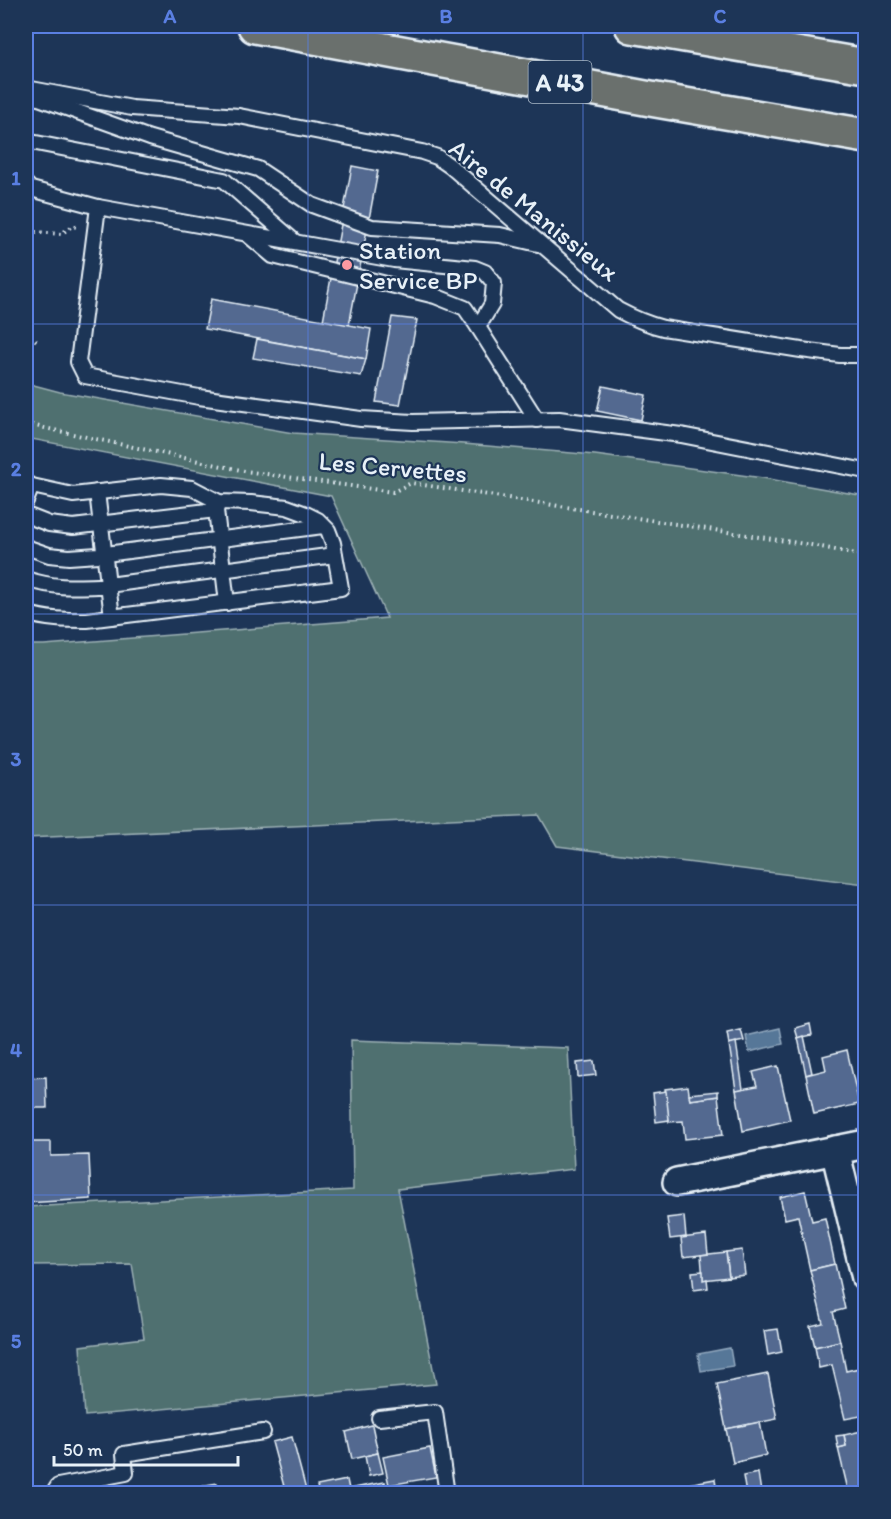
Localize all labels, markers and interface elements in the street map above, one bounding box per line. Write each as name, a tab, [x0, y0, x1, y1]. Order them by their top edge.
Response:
text: A	[163, 4, 177, 28]
text: B	[440, 4, 453, 28]
text: C	[714, 4, 727, 28]
road number: A 43	[528, 61, 592, 103]
street label: Aire de Manissieux	[443, 132, 625, 288]
text: 1	[11, 166, 21, 190]
place label: Station Service BP	[359, 234, 477, 296]
marker: Station Service BP	[340, 258, 354, 272]
street label: Les Cervettes	[317, 445, 469, 489]
text: 2	[11, 457, 22, 481]
text: 3	[11, 747, 22, 771]
text: 4	[10, 1038, 22, 1062]
text: 5	[11, 1329, 22, 1353]
scale bar	[54, 1429, 238, 1467]
text: 50 m	[63, 1439, 103, 1461]

